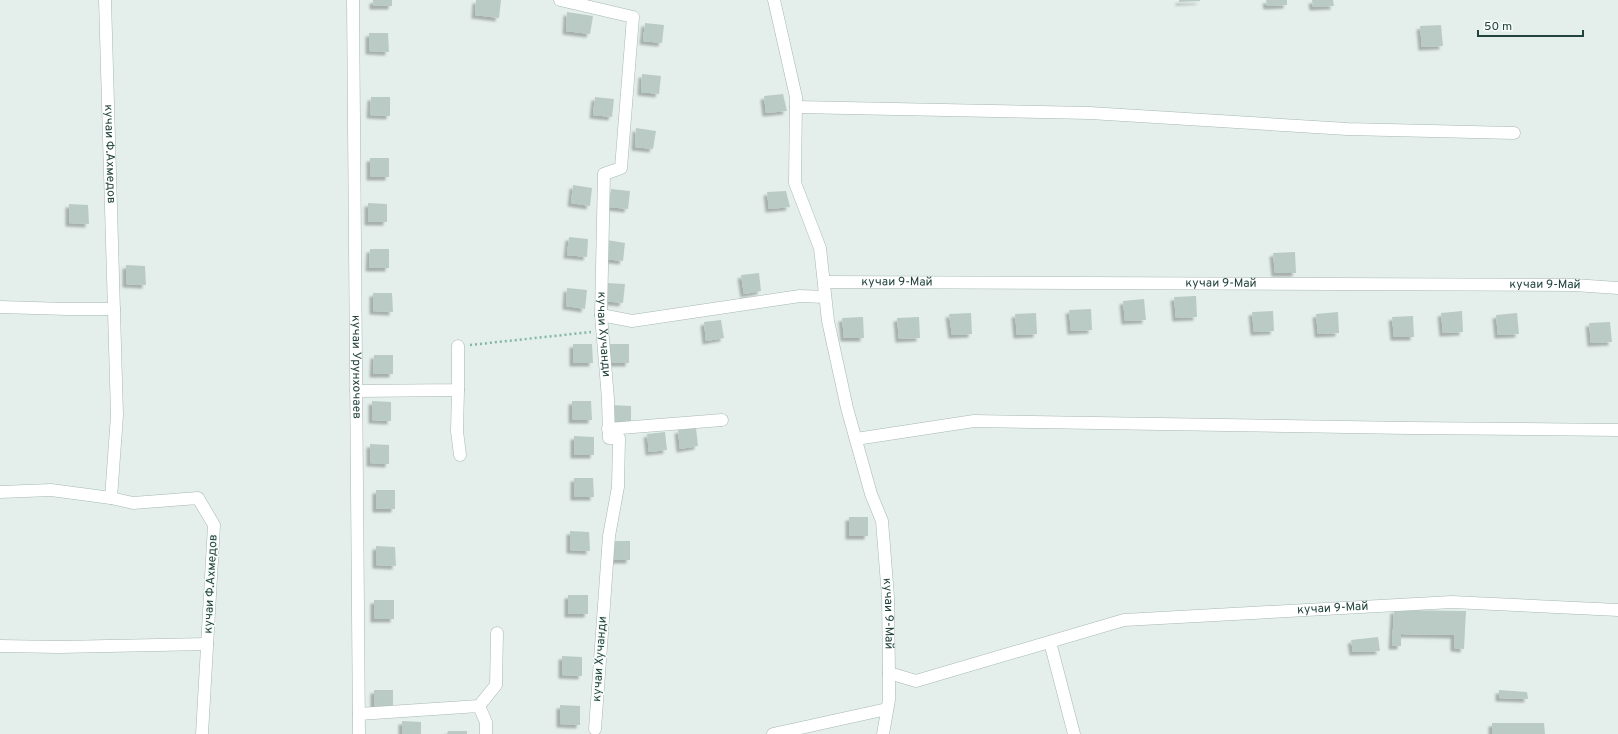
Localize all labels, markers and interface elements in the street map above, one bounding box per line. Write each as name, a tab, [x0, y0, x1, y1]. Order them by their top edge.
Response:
scale bar	[1478, 12, 1583, 38]
text: 50 m	[1484, 19, 1512, 35]
street label: кучаи Ф.Ахмедов	[100, 104, 119, 204]
street label: кучаи 9-Май	[861, 274, 933, 290]
street label: кучаи 9-Май	[1185, 275, 1257, 292]
street label: кучаи 9-Май	[1509, 277, 1581, 293]
street label: кучаи Хучанди	[593, 291, 614, 378]
street label: кучаи Урунхочаев	[348, 315, 364, 419]
street label: кучаи Ф.Ахмедов	[200, 534, 222, 634]
street label: кучаи 9-Май	[879, 578, 897, 649]
street label: кучаи 9-Май	[1297, 599, 1369, 618]
street label: кучаи Хучанди	[589, 616, 611, 702]

